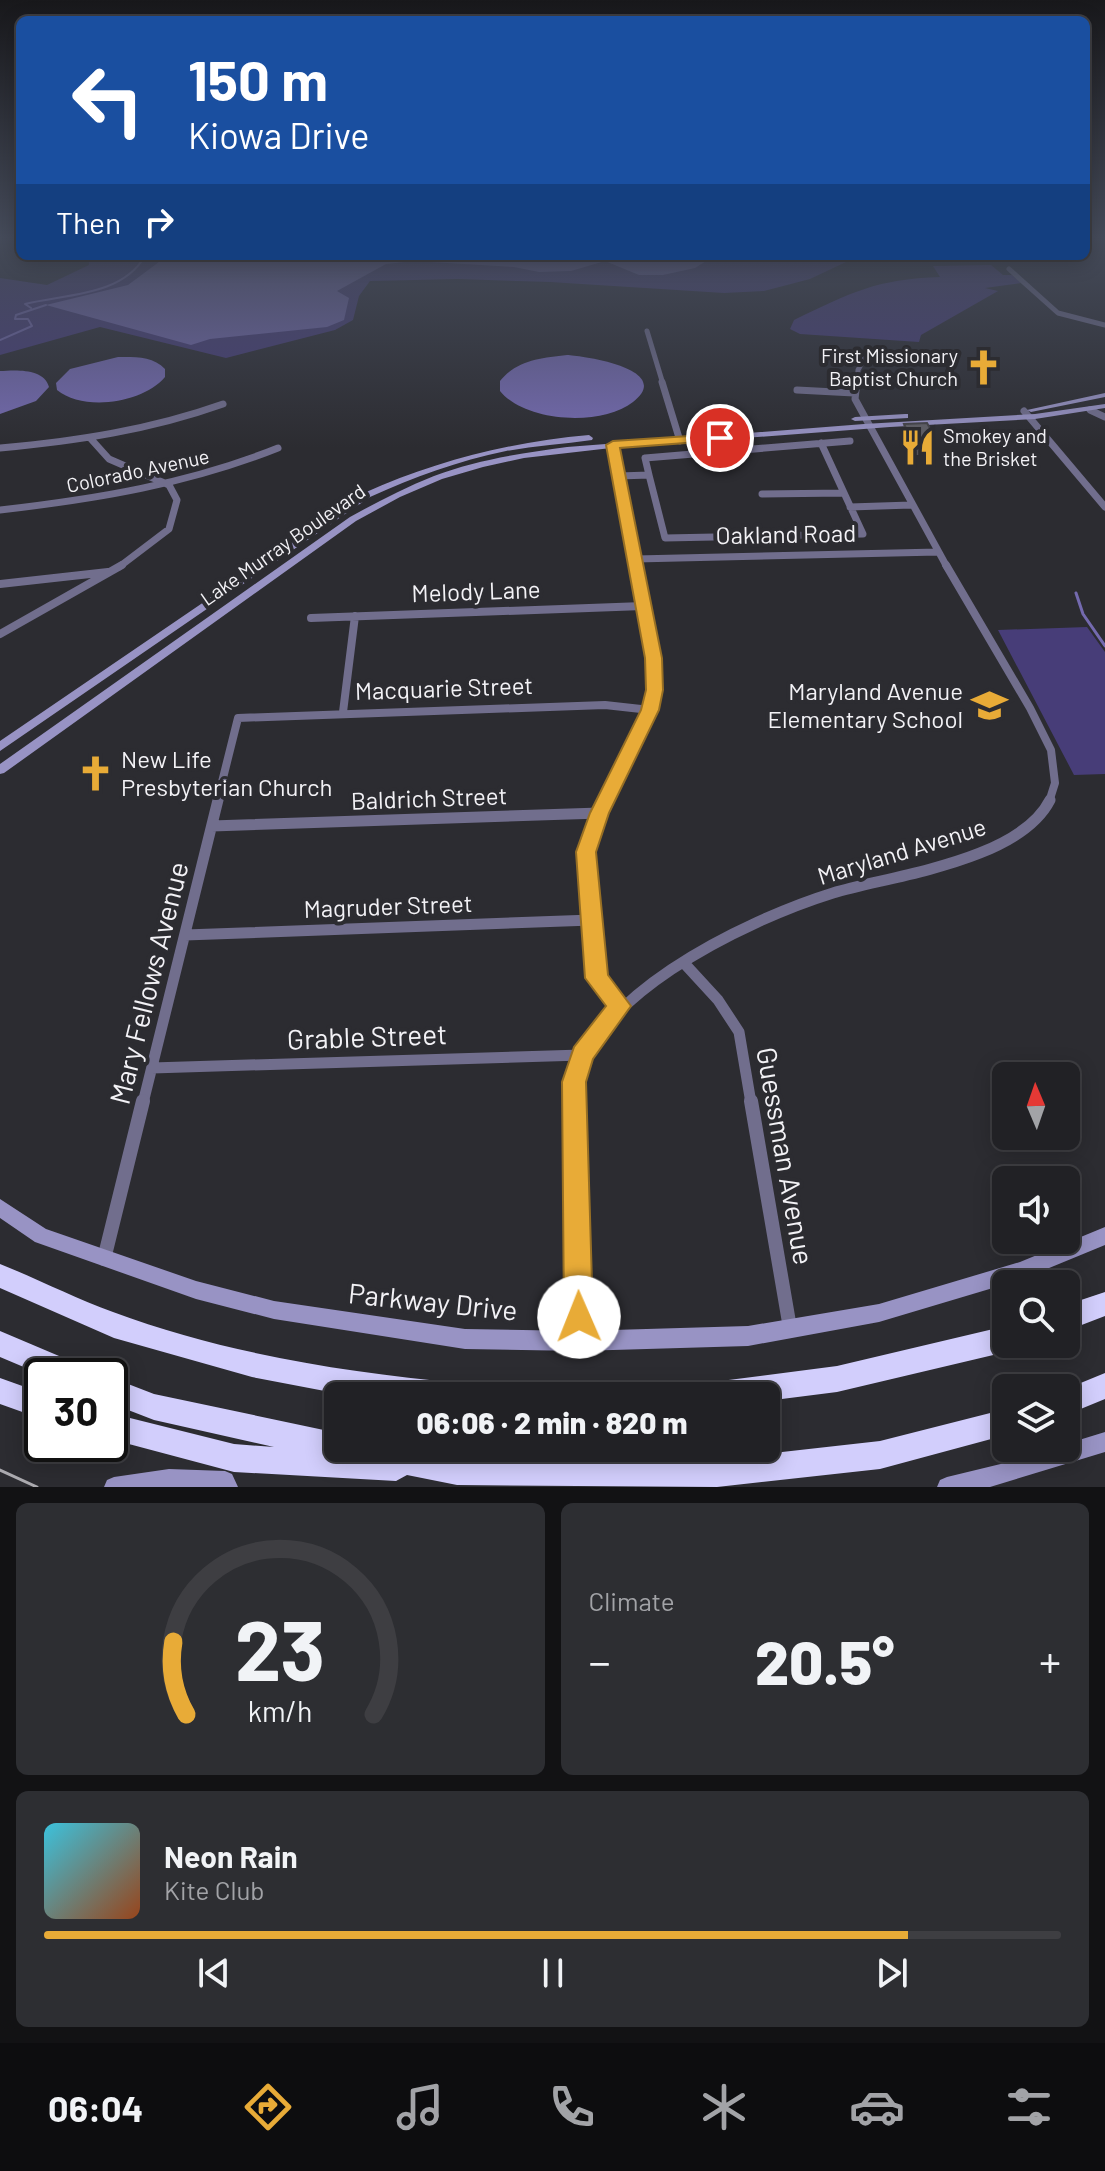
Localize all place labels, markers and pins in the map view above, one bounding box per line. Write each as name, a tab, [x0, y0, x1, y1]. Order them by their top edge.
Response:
place label: First Missionary Baptist Church	[821, 343, 958, 390]
church icon: First Missionary Baptist Church	[965, 349, 1003, 387]
pin	[686, 404, 754, 472]
place label: Smokey and the Brisket	[943, 423, 1047, 470]
restaurant icon: Smokey and the Brisket	[898, 429, 936, 467]
place label: Maryland Avenue Elementary School	[768, 676, 963, 733]
school or university icon: Maryland Avenue Elementary School	[970, 687, 1008, 725]
place label: New Life Presbyterian Church	[121, 744, 332, 801]
church icon: New Life Presbyterian Church	[76, 755, 114, 793]

